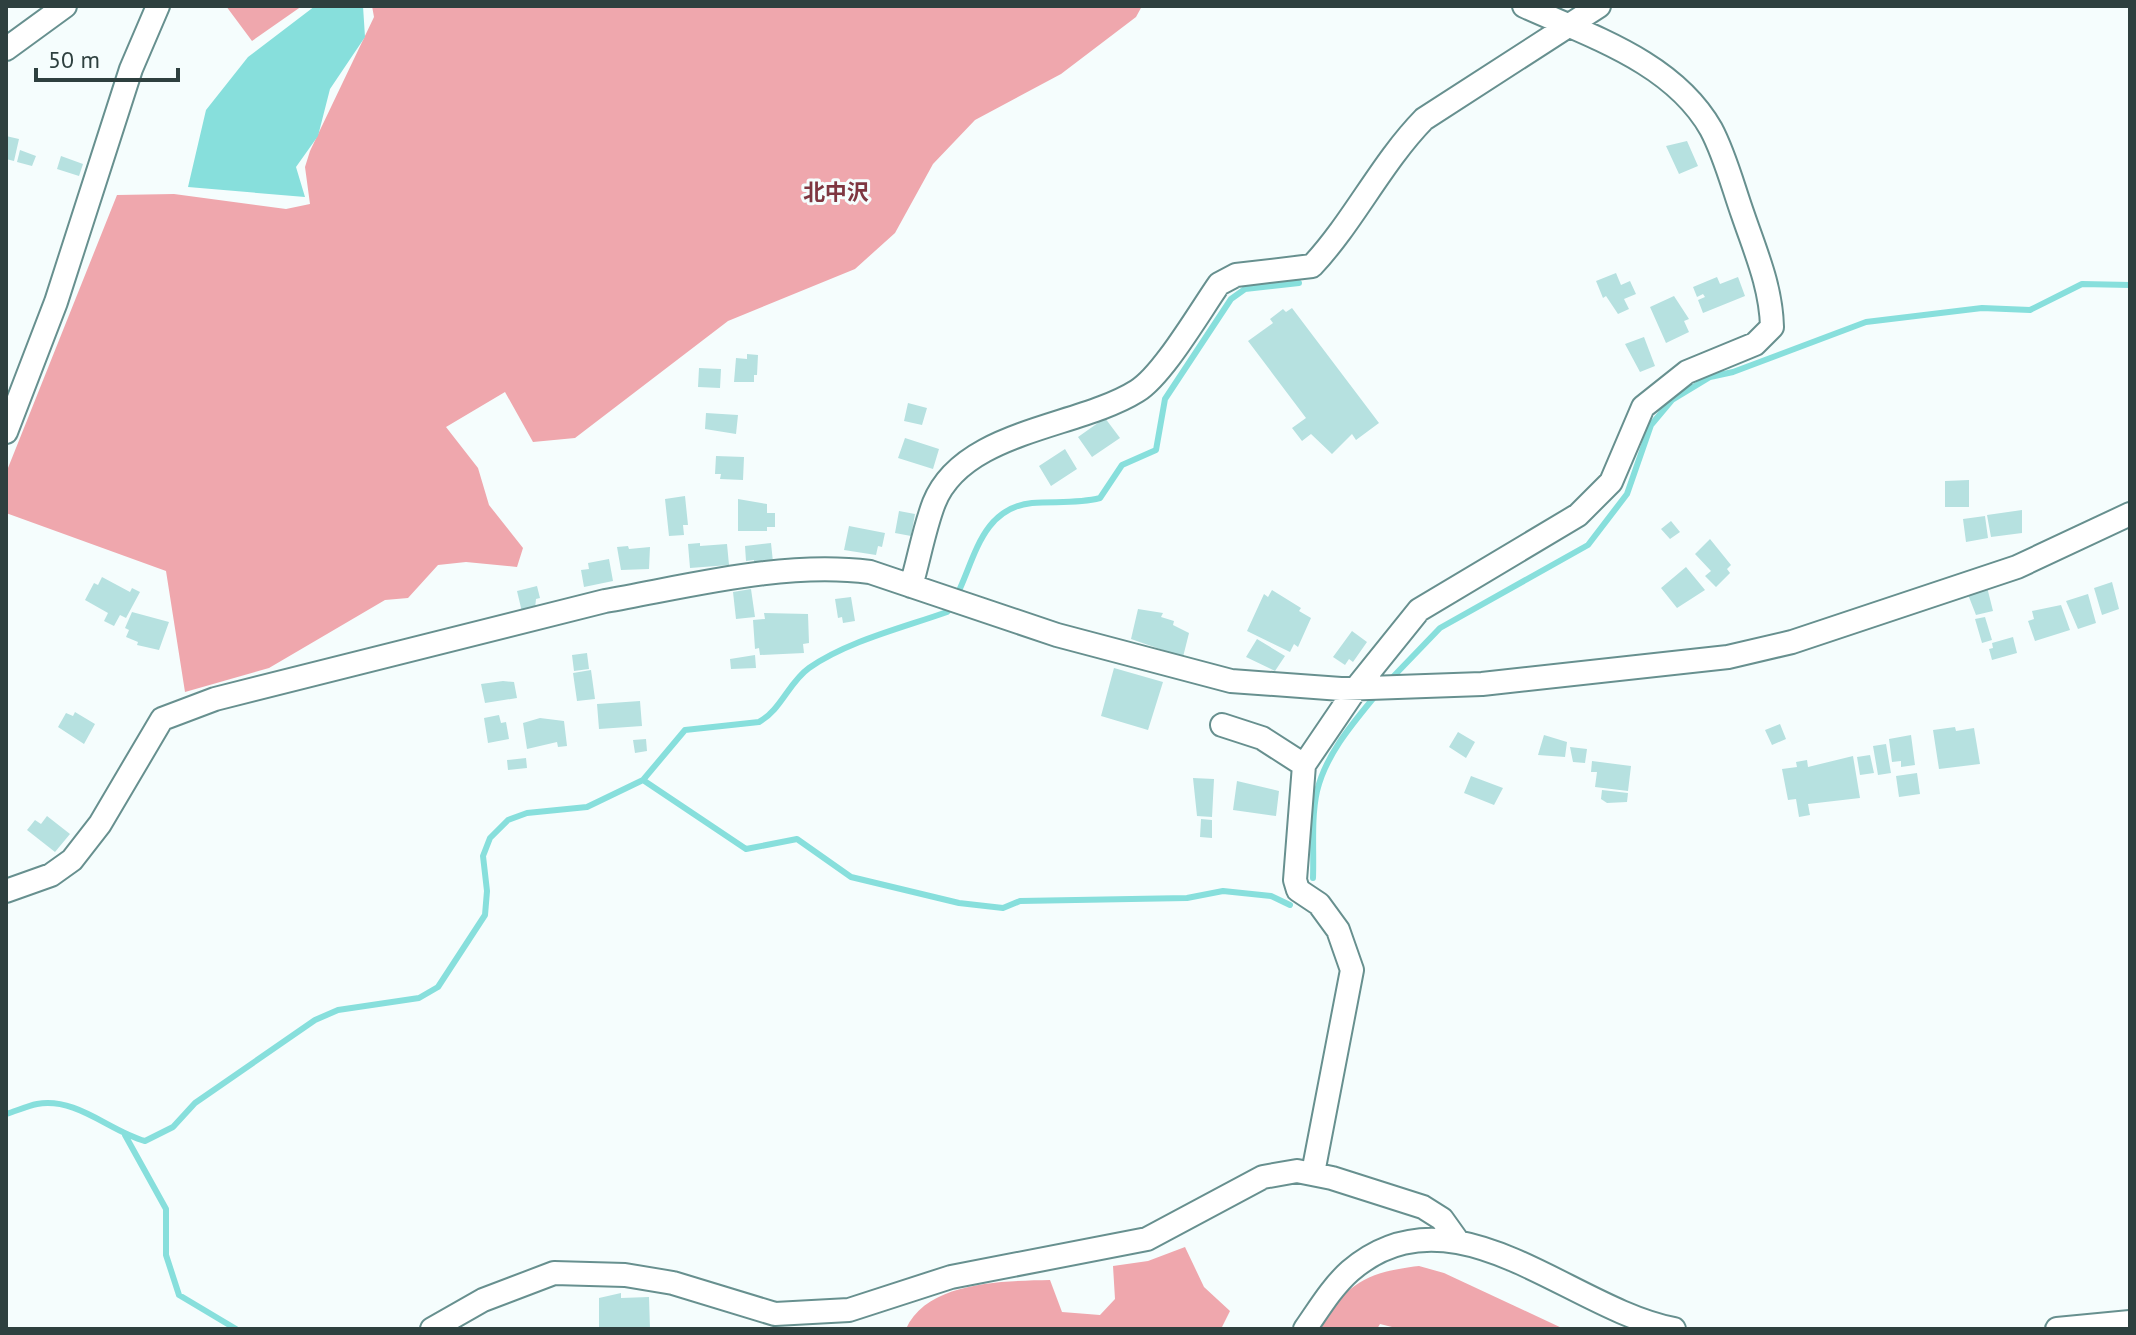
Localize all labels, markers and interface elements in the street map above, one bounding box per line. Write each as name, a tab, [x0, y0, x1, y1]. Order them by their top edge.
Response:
scale bar	[36, 32, 178, 82]
text: 50 m	[48, 44, 100, 75]
district label: 北中沢	[803, 178, 869, 206]

